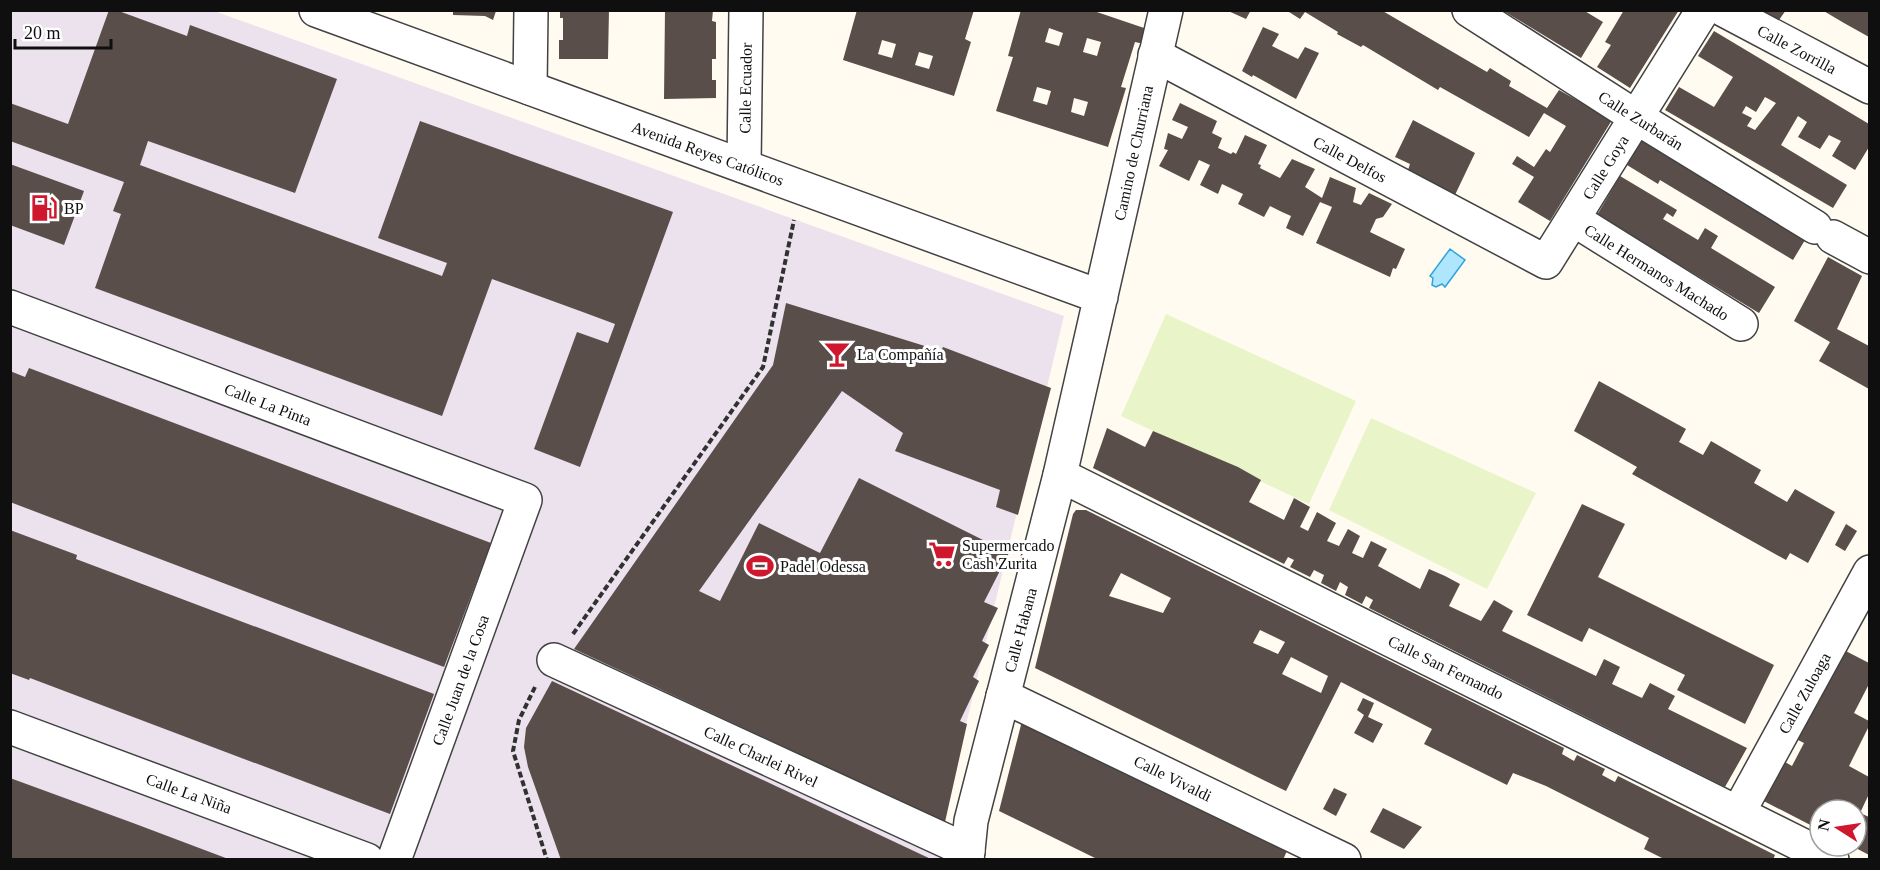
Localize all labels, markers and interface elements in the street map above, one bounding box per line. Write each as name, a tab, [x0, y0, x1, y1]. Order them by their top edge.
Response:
scale bar	[15, 12, 111, 50]
street label: Calle Zorrilla	[1755, 22, 1839, 77]
text: 20 m	[24, 23, 61, 43]
street label: Calle Ecuador	[736, 42, 755, 134]
street label: Camino de Churriana	[1111, 84, 1156, 222]
street label: Calle Zurbarán	[1595, 88, 1686, 153]
street label: Avenida Reyes Católicos	[629, 118, 786, 190]
street label: Calle Goya	[1579, 132, 1633, 203]
street label: Calle Delfos	[1310, 133, 1389, 186]
fuel station icon: BP	[29, 193, 59, 223]
place label: BP	[64, 200, 84, 217]
street label: Calle Hermanos Machado	[1581, 221, 1732, 324]
bar icon: La Compañía	[822, 339, 852, 369]
place label: La Compañía	[857, 346, 944, 364]
street label: Calle La Pinta	[222, 380, 314, 429]
place label: Supermercado Cash Zurita	[962, 537, 1054, 572]
supermarket icon: Supermercado Cash Zurita	[927, 539, 957, 569]
sports icon: Padel Odessa	[745, 551, 775, 581]
place label: Padel Odessa	[780, 558, 866, 575]
street label: Calle Habana	[1001, 586, 1040, 674]
street label: Calle Juan de la Cosa	[429, 613, 492, 748]
street label: Calle San Fernando	[1385, 632, 1506, 703]
street label: Calle Zuloaga	[1775, 650, 1835, 737]
street label: Calle Charlei Rivel	[701, 723, 821, 790]
street label: Calle Vivaldi	[1131, 752, 1215, 805]
street label: Calle La Niña	[144, 770, 234, 817]
north arrow	[1808, 798, 1868, 858]
text: N	[1814, 817, 1833, 832]

